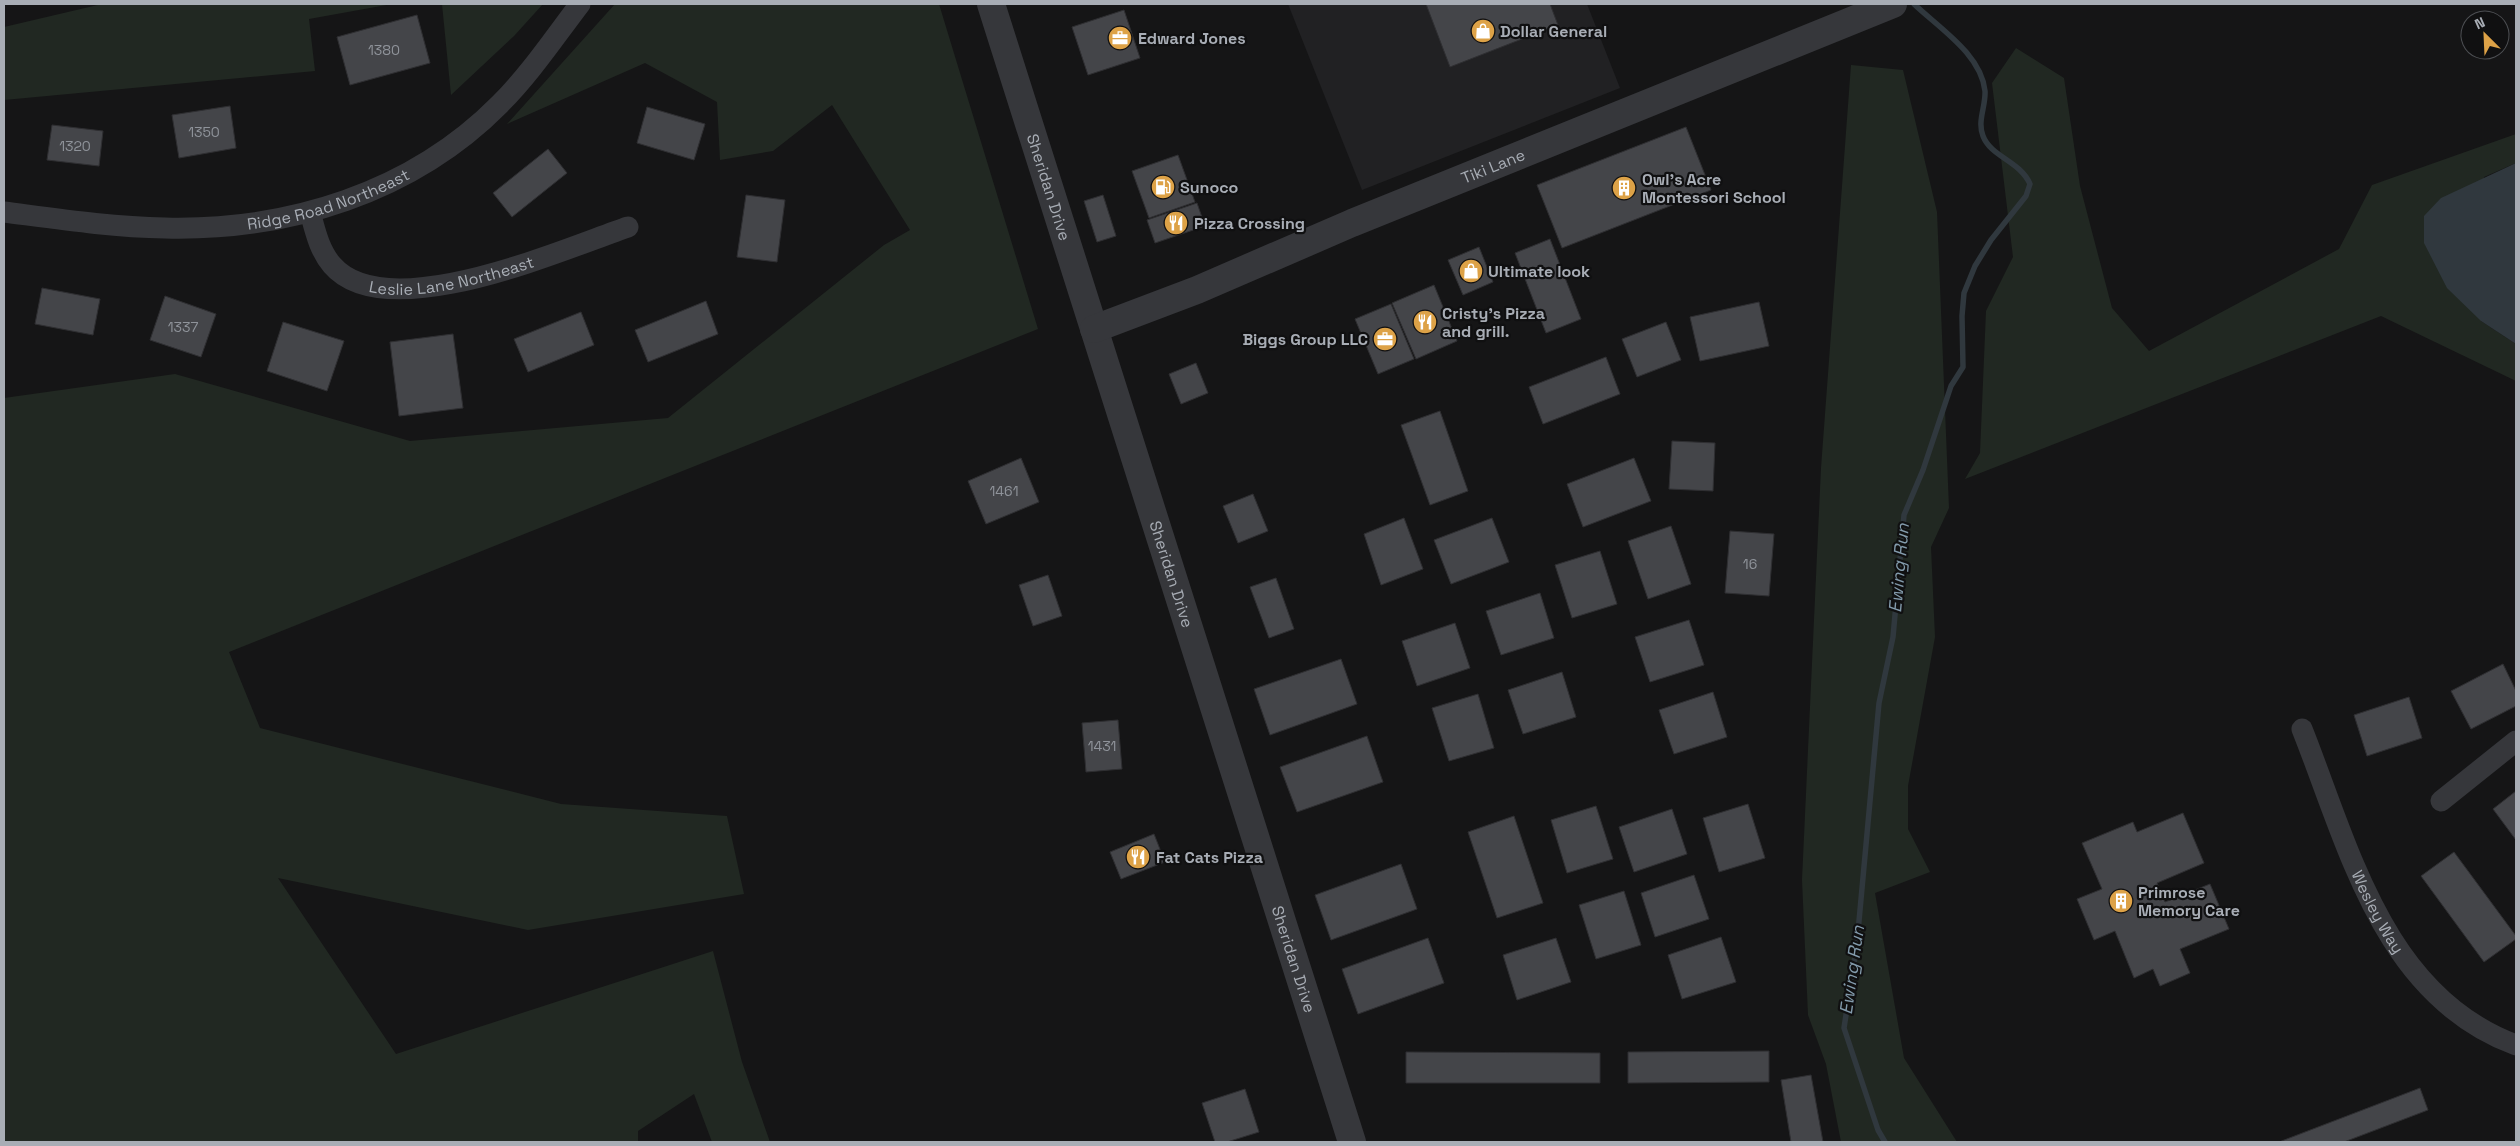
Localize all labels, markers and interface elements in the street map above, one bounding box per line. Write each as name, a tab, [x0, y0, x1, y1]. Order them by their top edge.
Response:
north arrow	[2460, 10, 2510, 60]
text: N	[2472, 13, 2488, 33]
shop icon: Dollar General	[1470, 18, 1496, 44]
place label: Dollar General	[1500, 21, 1607, 42]
office icon: Edward Jones	[1107, 25, 1133, 51]
place label: Edward Jones	[1138, 28, 1246, 49]
house number: 1380	[368, 41, 400, 59]
house number: 1350	[188, 123, 220, 141]
street label: Sheridan Drive	[1022, 131, 1075, 243]
house number: 1320	[59, 137, 91, 155]
street label: Tiki Lane	[1458, 144, 1528, 189]
street label: Ridge Road Northeast	[246, 164, 413, 235]
place label: Owl's Acre Montessori School	[1642, 169, 1786, 208]
fuel station icon: Sunoco	[1150, 174, 1176, 200]
building icon: Owl's Acre Montessori School	[1611, 175, 1637, 201]
place label: Sunoco	[1180, 177, 1239, 198]
restaurant icon: Pizza Crossing	[1163, 210, 1189, 236]
place label: Pizza Crossing	[1194, 213, 1305, 234]
street label: Leslie Lane Northeast	[367, 252, 537, 300]
shop icon: Ultimate look	[1458, 258, 1484, 284]
place label: Ultimate look	[1488, 261, 1590, 282]
place label: Cristy's Pizza and grill.	[1442, 303, 1545, 342]
restaurant icon: Cristy's Pizza and grill.	[1412, 309, 1438, 335]
house number: 1337	[168, 318, 198, 336]
office icon: Biggs Group LLC	[1372, 326, 1398, 352]
place label: Biggs Group LLC	[1242, 329, 1368, 350]
house number: 1461	[990, 482, 1019, 500]
street label: Sheridan Drive	[1145, 518, 1198, 630]
water label: Ewing Run	[1883, 521, 1914, 614]
house number: 16	[1743, 555, 1757, 573]
house number: 1431	[1088, 737, 1116, 755]
restaurant icon: Fat Cats Pizza	[1125, 844, 1151, 870]
place label: Fat Cats Pizza	[1156, 847, 1263, 868]
street label: Wesley Way	[2347, 867, 2408, 958]
place label: Primrose Memory Care	[2138, 882, 2240, 921]
building icon: Primrose Memory Care	[2108, 888, 2134, 914]
street label: Sheridan Drive	[1267, 903, 1320, 1015]
water label: Ewing Run	[1834, 923, 1869, 1016]

